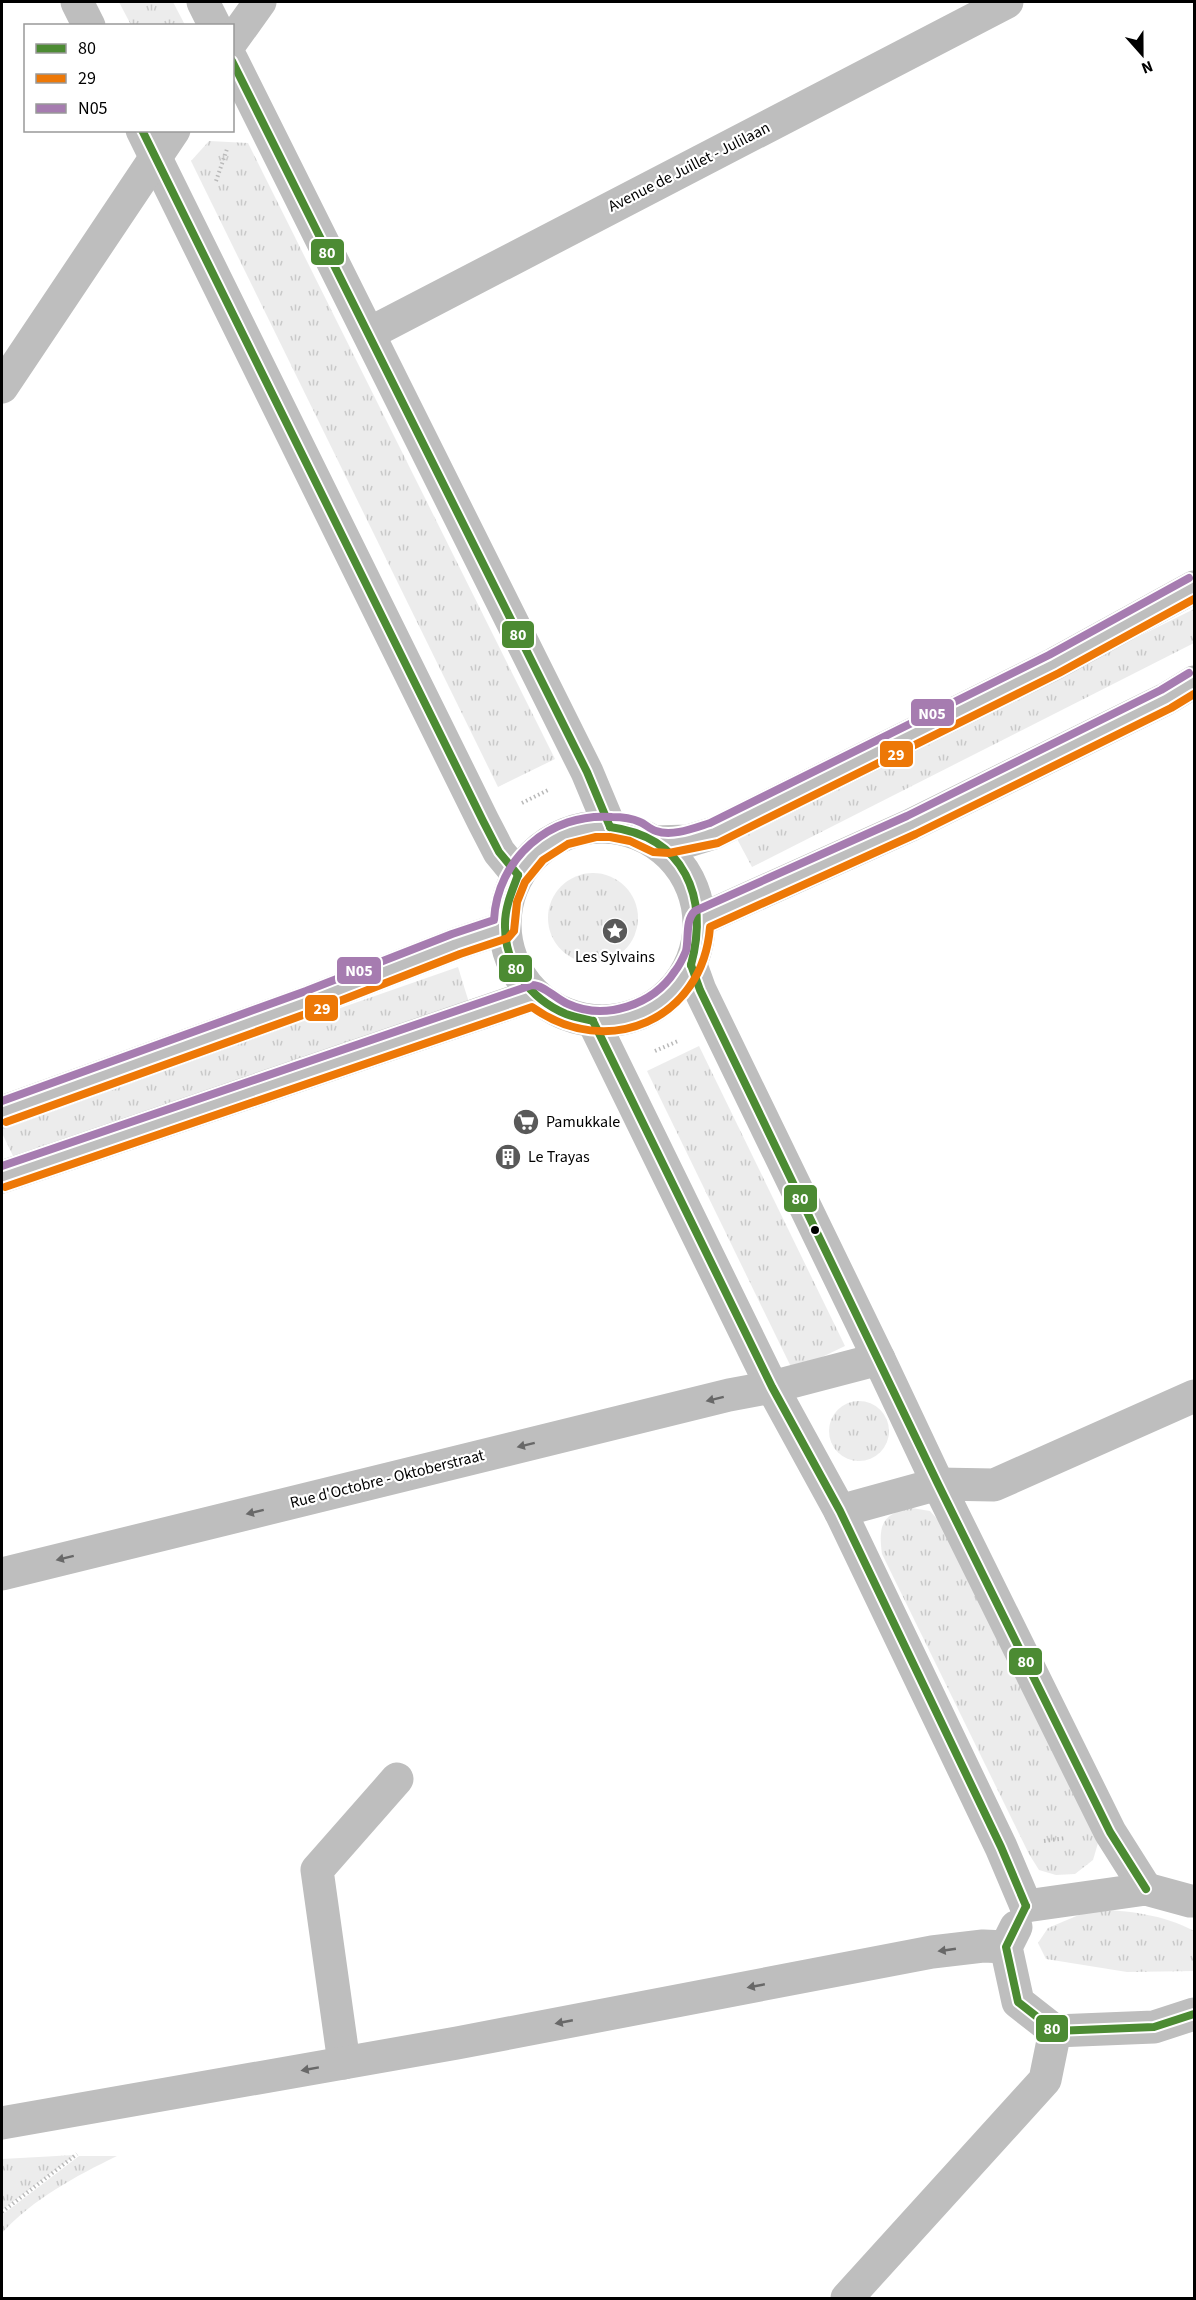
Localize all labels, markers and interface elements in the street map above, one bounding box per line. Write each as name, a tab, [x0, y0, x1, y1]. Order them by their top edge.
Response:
legend	[24, 24, 234, 132]
north arrow	[1112, 24, 1172, 84]
text: 80	[78, 36, 96, 61]
text: N	[1138, 55, 1156, 79]
text: 29	[78, 66, 96, 91]
text: N05	[78, 96, 108, 121]
street label: Avenue de Juillet - Julilaan	[604, 117, 774, 217]
line badge: 80	[310, 238, 345, 266]
text: 80	[319, 242, 335, 264]
line badge: 80	[501, 620, 535, 649]
text: 80	[510, 624, 526, 646]
line badge: N05	[910, 698, 955, 727]
text: N05	[918, 703, 946, 725]
line badge: 29	[879, 740, 914, 768]
text: 29	[888, 744, 904, 766]
place icon: Les Sylvains	[600, 916, 630, 946]
place label: Les Sylvains	[575, 946, 655, 968]
line badge: 80	[498, 954, 533, 983]
line badge: N05	[336, 956, 382, 985]
text: 80	[508, 958, 524, 980]
text: N05	[345, 960, 373, 982]
line badge: 29	[304, 994, 339, 1022]
text: 29	[314, 998, 330, 1020]
supermarket icon: Pamukkale	[511, 1107, 541, 1137]
place label: Pamukkale	[546, 1111, 620, 1133]
building icon: Le Trayas	[493, 1142, 523, 1172]
place label: Le Trayas	[528, 1146, 590, 1168]
line badge: 80	[783, 1184, 818, 1213]
text: 80	[792, 1188, 808, 1210]
unlabelled marker	[809, 1224, 821, 1236]
one-way arrow	[706, 1394, 724, 1404]
one-way arrow	[517, 1441, 535, 1451]
street label: Rue d'Octobre - Oktoberstraat	[287, 1444, 487, 1514]
one-way arrow	[246, 1507, 264, 1517]
one-way arrow	[56, 1554, 75, 1564]
line badge: 80	[1008, 1647, 1043, 1676]
text: 80	[1018, 1651, 1034, 1673]
one-way arrow	[938, 1946, 957, 1955]
one-way arrow	[746, 1982, 765, 1991]
line badge: 80	[1035, 2014, 1069, 2043]
one-way arrow	[554, 2018, 573, 2027]
text: 80	[1044, 2018, 1060, 2040]
one-way arrow	[301, 2064, 320, 2073]

